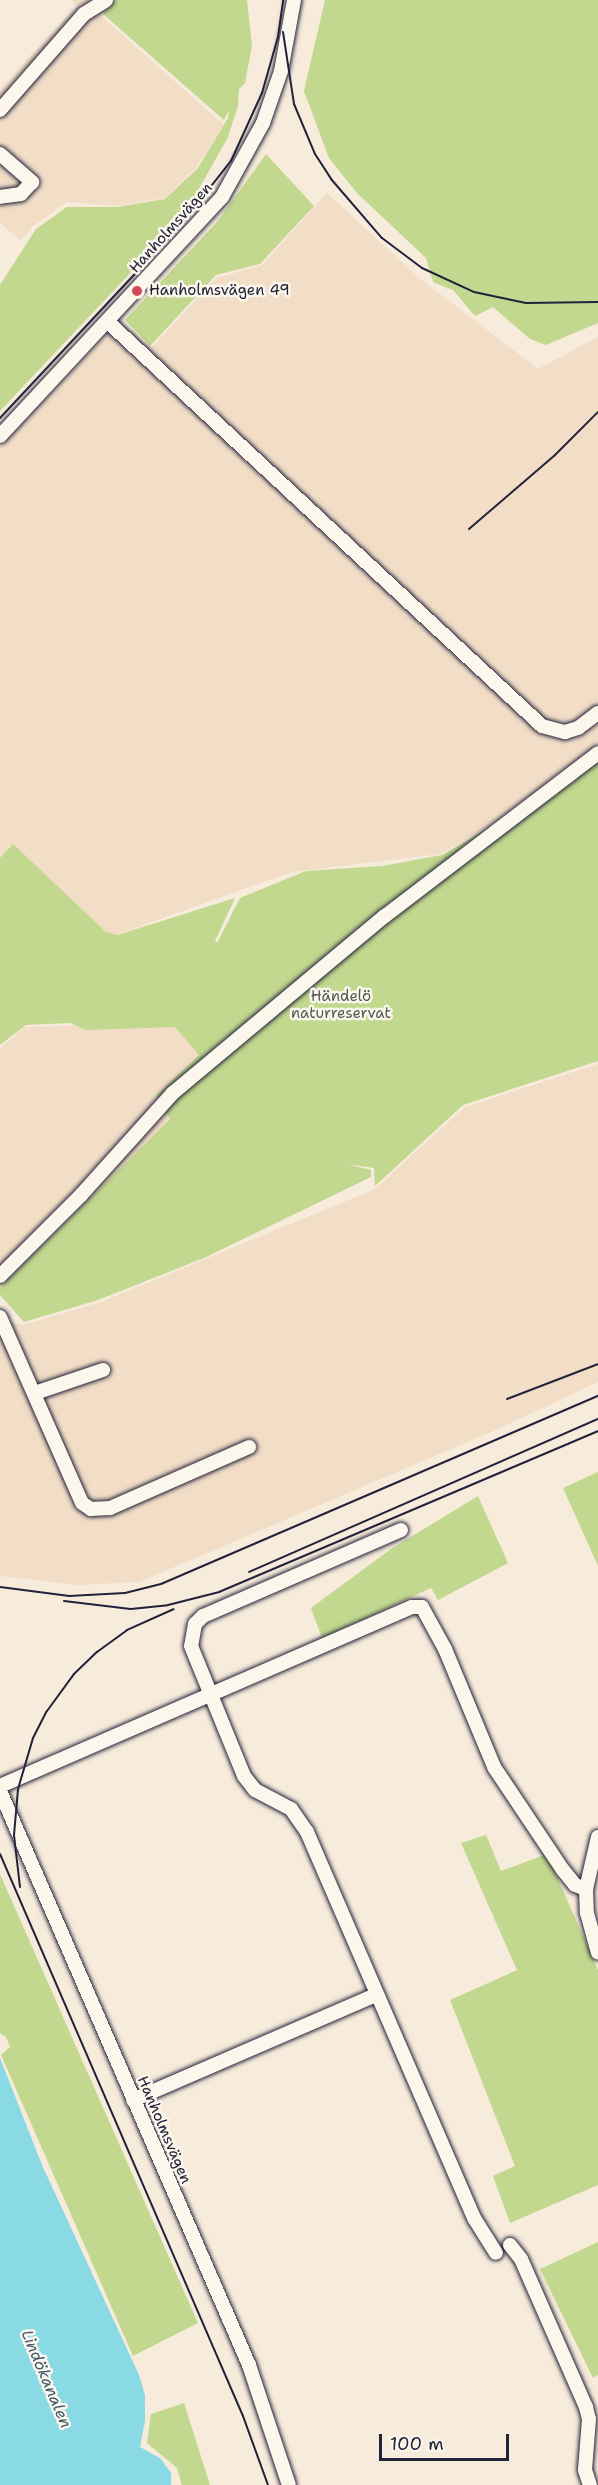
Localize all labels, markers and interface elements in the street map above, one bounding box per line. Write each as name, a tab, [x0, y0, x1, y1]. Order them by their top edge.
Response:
street label: Hanholmsvägen	[126, 179, 216, 277]
place label: Hanholmsvägen 49	[149, 282, 290, 300]
marker: Hanholmsvägen 49	[130, 284, 144, 298]
park label: Händelö naturreservat	[291, 987, 391, 1022]
street label: Hanholmsvägen	[133, 2073, 195, 2187]
water label: Lindökanalen	[17, 2327, 75, 2431]
scale bar	[382, 2422, 512, 2460]
text: 100 m	[390, 2432, 444, 2456]

